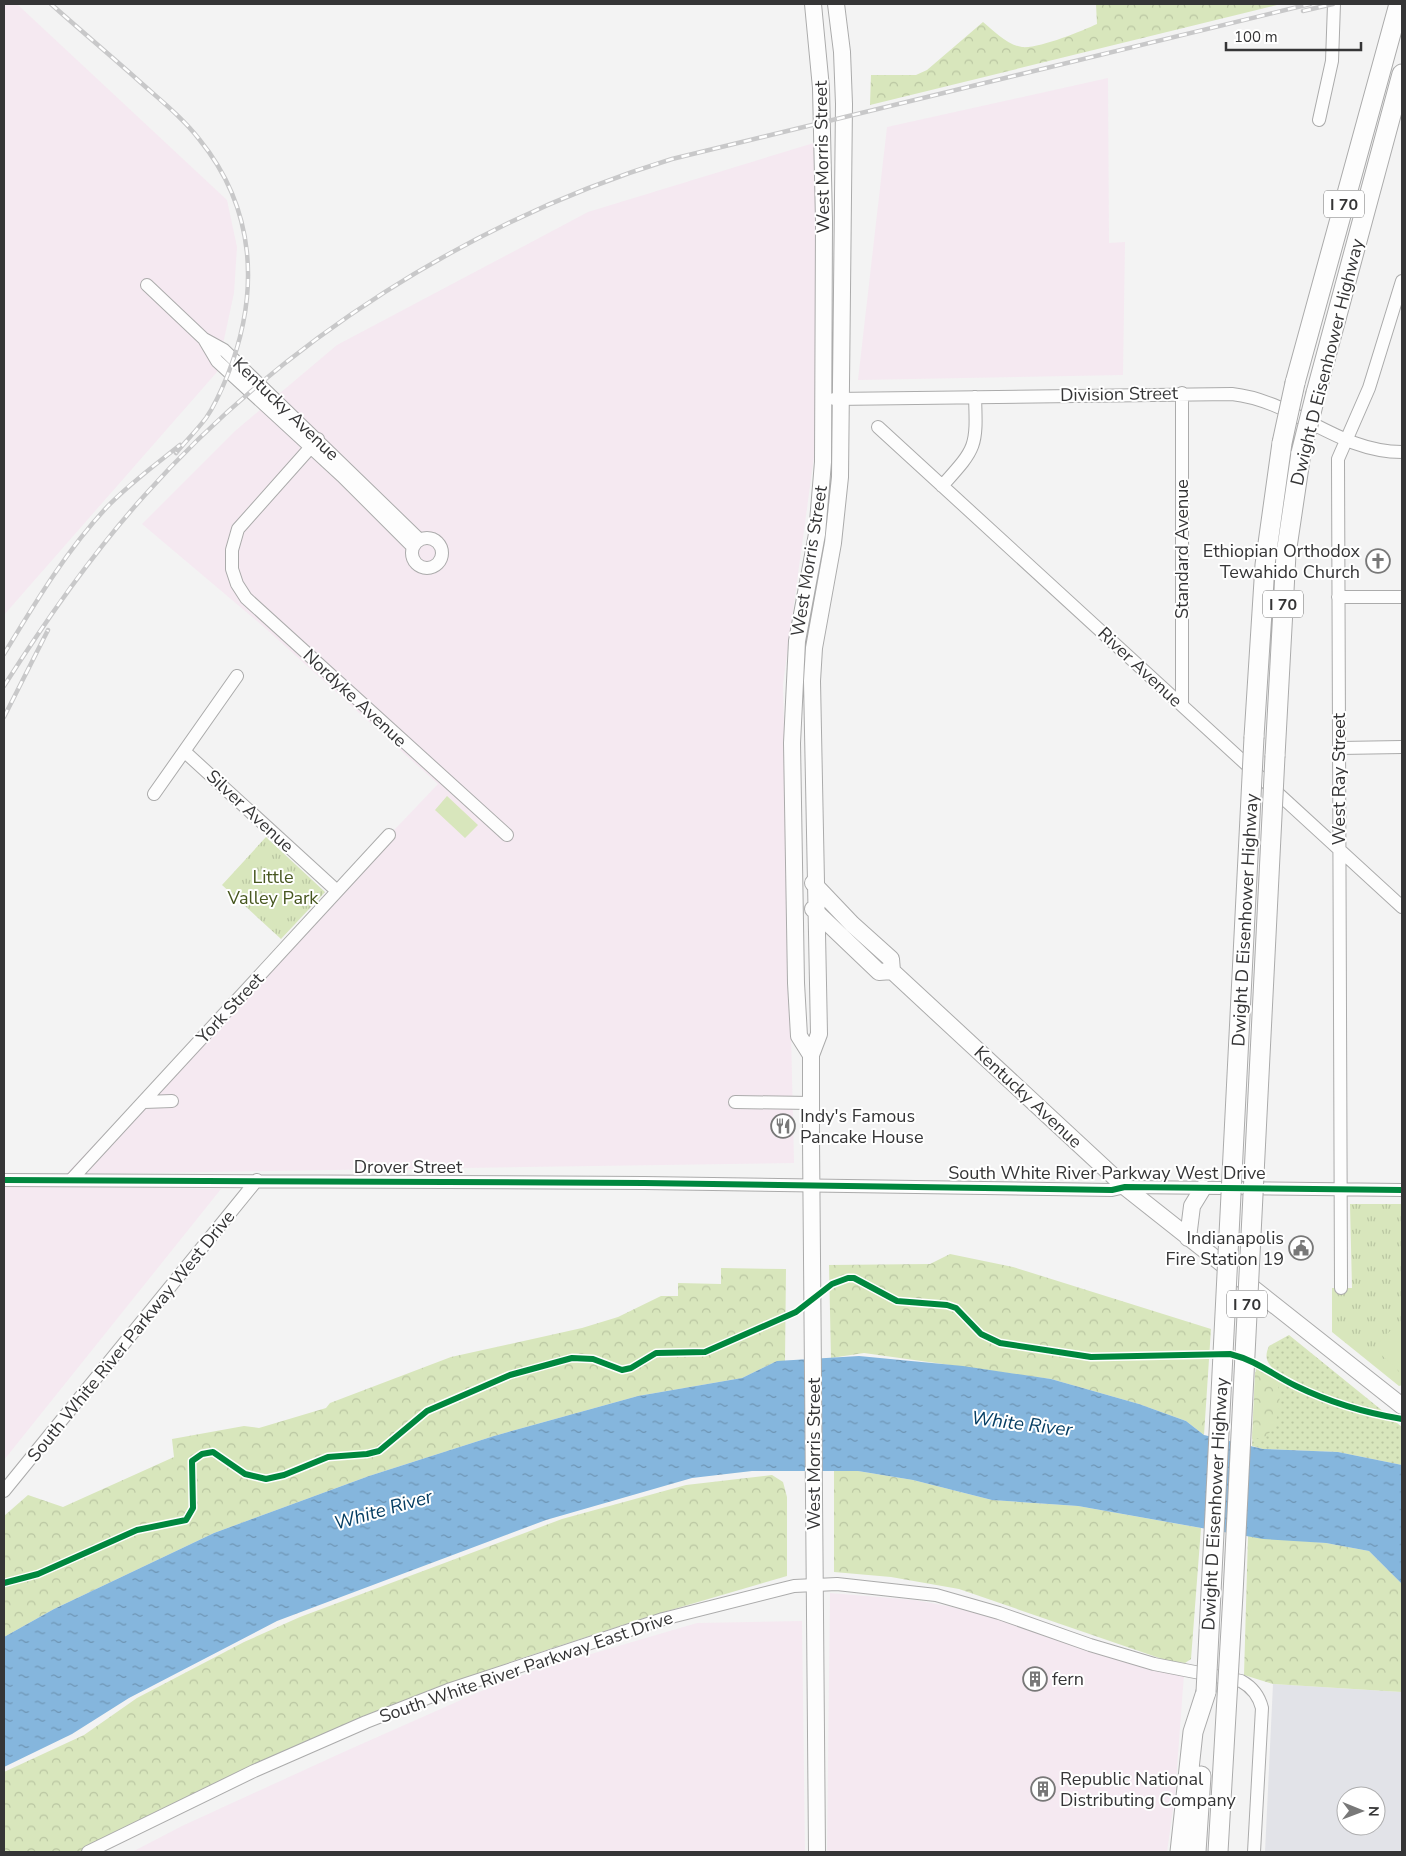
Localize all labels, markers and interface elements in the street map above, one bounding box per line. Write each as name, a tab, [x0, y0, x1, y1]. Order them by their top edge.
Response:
scale bar	[1226, 20, 1361, 52]
text: 100 m	[1234, 27, 1278, 47]
street label: West Morris Street	[809, 80, 835, 234]
road number: I 70	[1324, 190, 1364, 218]
street label: Dwight D Eisenhower Highway	[1285, 235, 1369, 488]
street label: Kentucky Avenue	[228, 352, 344, 466]
street label: Division Street	[1060, 381, 1179, 407]
street label: Standard Avenue	[1170, 479, 1194, 619]
street label: West Morris Street	[785, 483, 833, 638]
place label: Ethiopian Orthodox Tewahido Church	[1203, 539, 1361, 584]
church icon: Ethiopian Orthodox Tewahido Church	[1365, 548, 1391, 574]
road number: I 70	[1263, 590, 1303, 618]
street label: River Avenue	[1093, 622, 1187, 712]
street label: Nordyke Avenue	[298, 644, 412, 752]
street label: West Ray Street	[1327, 712, 1351, 845]
street label: Silver Avenue	[201, 764, 299, 858]
street label: Dwight D Eisenhower Highway	[1226, 792, 1264, 1047]
park label: Little Valley Park	[227, 865, 319, 910]
street label: York Street	[190, 967, 269, 1049]
street label: Kentucky Avenue	[969, 1041, 1087, 1153]
place label: Indy's Famous Pancake House	[800, 1104, 924, 1149]
restaurant icon: Indy's Famous Pancake House	[770, 1113, 796, 1139]
street label: Drover Street	[354, 1155, 463, 1179]
street label: South White River Parkway West Drive	[948, 1161, 1266, 1185]
street label: South White River Parkway West Drive	[22, 1205, 240, 1467]
place label: Indianapolis Fire Station 19	[1166, 1226, 1284, 1271]
public building icon: Indianapolis Fire Station 19	[1288, 1235, 1314, 1261]
road number: I 70	[1227, 1290, 1267, 1318]
street label: Dwight D Eisenhower Highway	[1196, 1376, 1234, 1631]
street label: West Morris Street	[802, 1377, 826, 1530]
water label: White River	[970, 1405, 1075, 1443]
water label: White River	[331, 1483, 437, 1536]
street label: South White River Parkway East Drive	[376, 1605, 676, 1729]
building icon: fern	[1022, 1666, 1048, 1692]
place label: fern	[1052, 1667, 1084, 1691]
place label: Republic National Distributing Company	[1060, 1767, 1237, 1812]
building icon: Republic National Distributing Company	[1030, 1776, 1056, 1802]
north arrow	[1336, 1786, 1386, 1836]
text: N	[1364, 1806, 1383, 1817]

